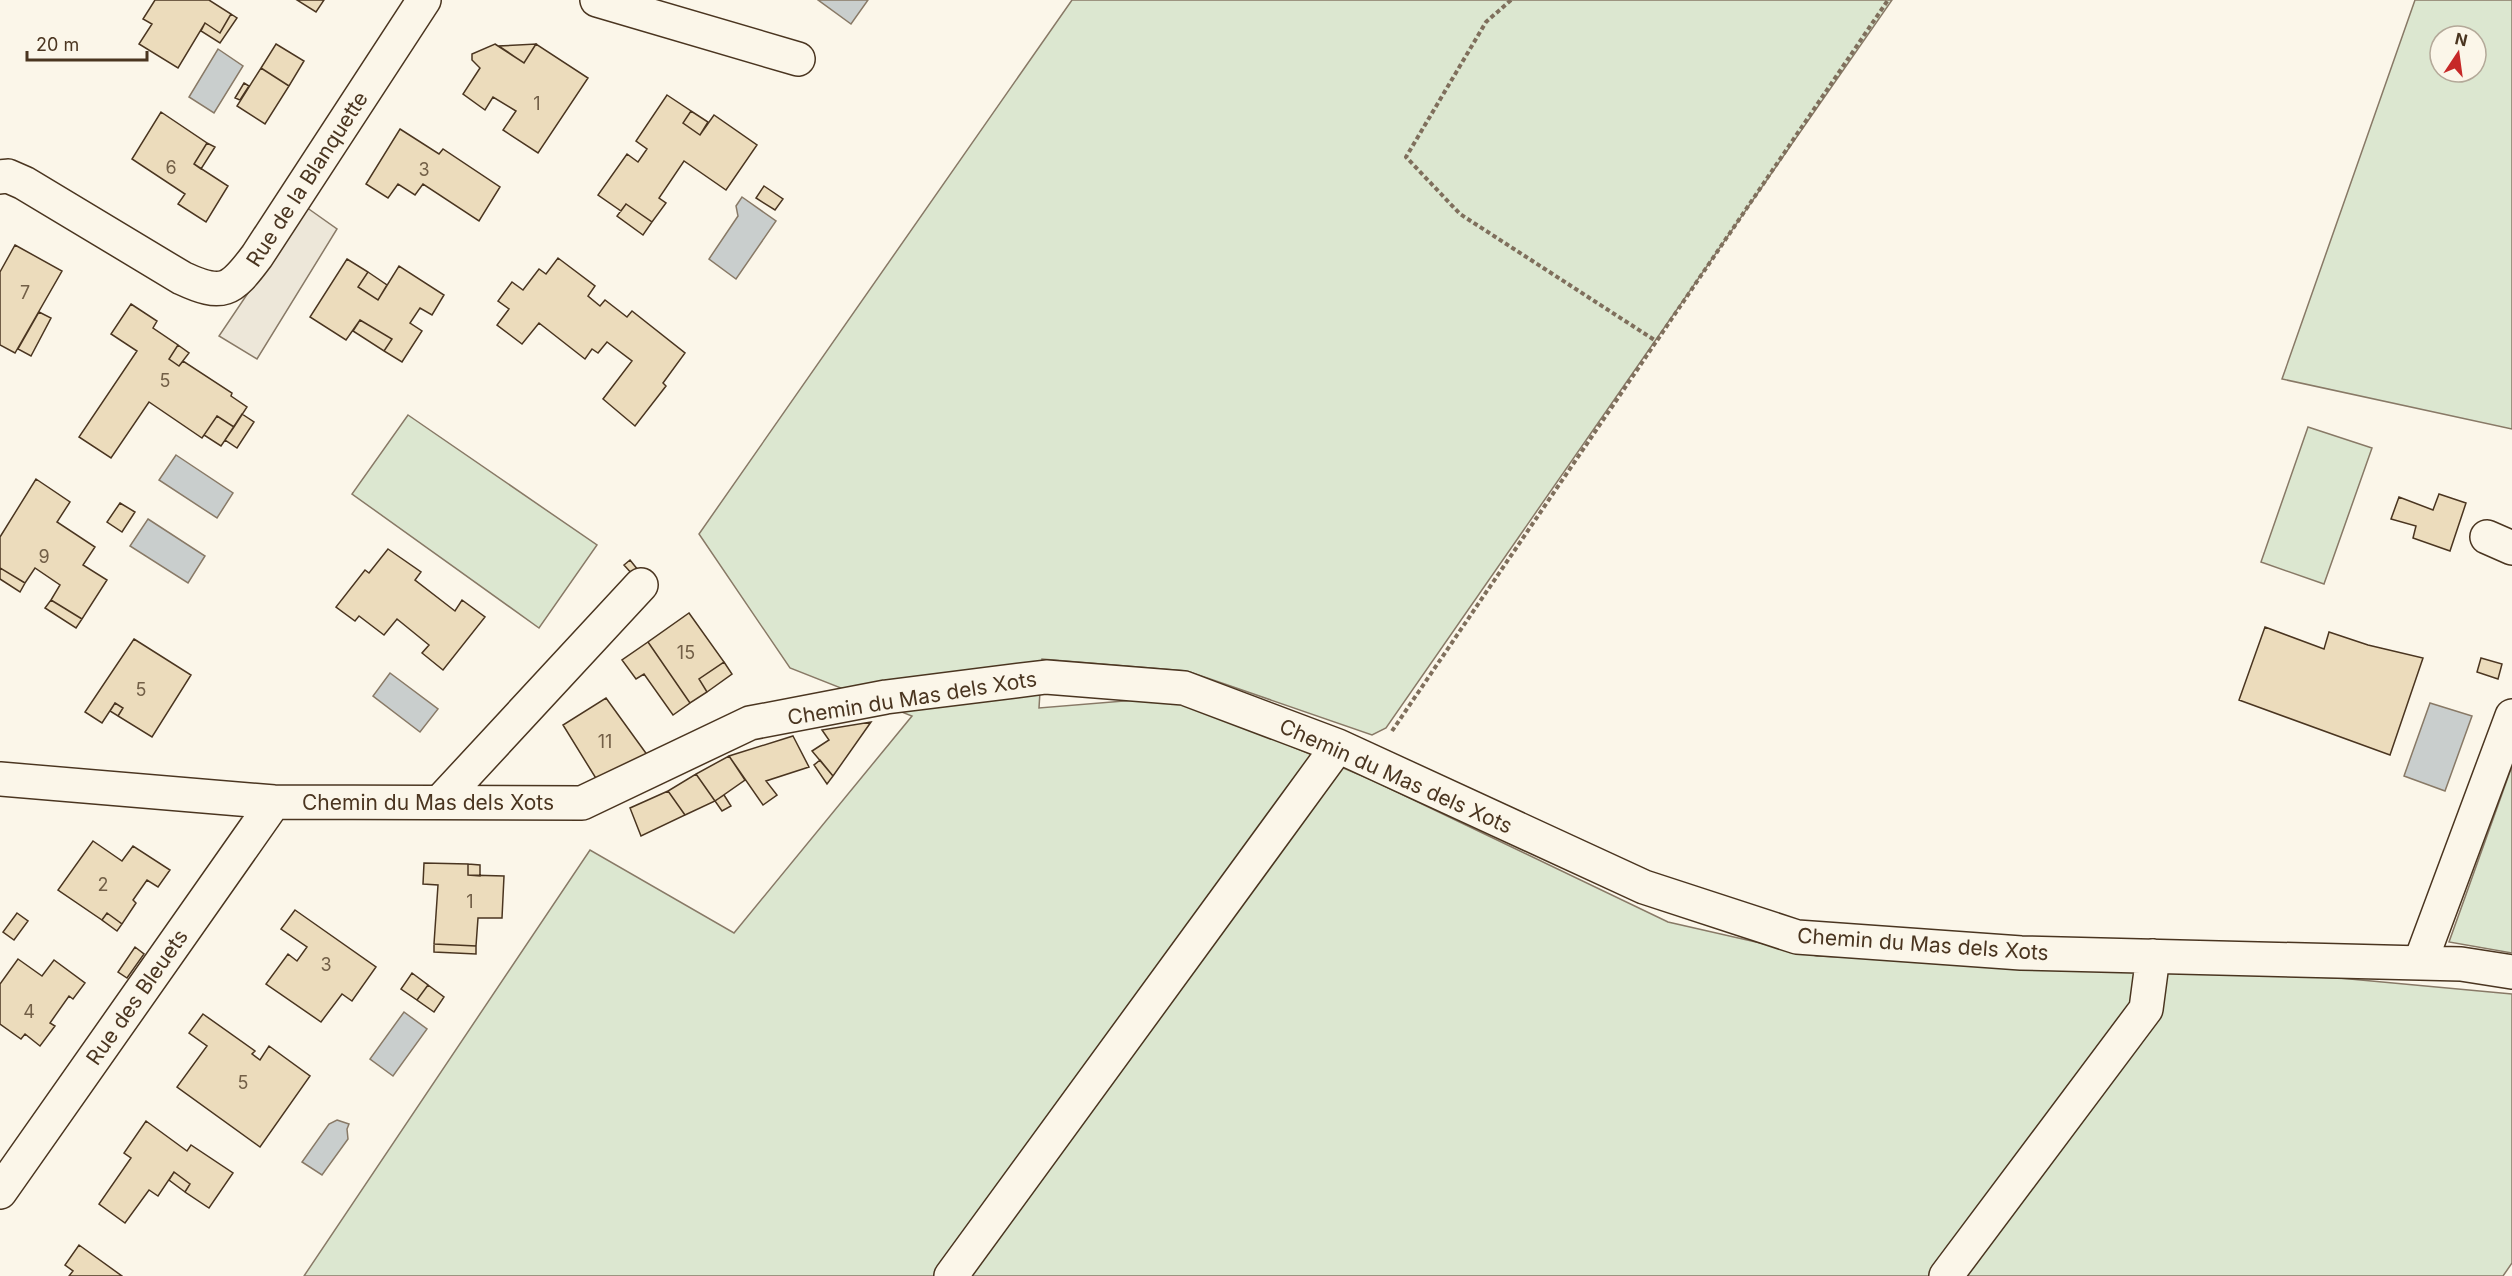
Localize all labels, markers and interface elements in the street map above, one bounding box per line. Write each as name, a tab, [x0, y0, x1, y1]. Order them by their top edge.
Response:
scale bar	[27, 24, 147, 62]
north arrow	[2428, 24, 2488, 84]
text: N	[2453, 28, 2470, 51]
text: 20 m	[36, 34, 79, 55]
street label: Rue de la Blanquette	[241, 87, 373, 271]
house number: 1	[533, 93, 541, 114]
house number: 6	[165, 157, 177, 178]
house number: 3	[418, 159, 430, 180]
house number: 7	[20, 282, 30, 303]
house number: 5	[160, 370, 170, 391]
house number: 9	[38, 546, 50, 567]
house number: 15	[677, 642, 695, 663]
street label: Chemin du Mas dels Xots	[786, 666, 1038, 730]
house number: 5	[136, 679, 146, 700]
street label: Chemin du Mas dels Xots	[1276, 713, 1516, 839]
house number: 11	[598, 731, 612, 752]
street label: Chemin du Mas dels Xots	[302, 790, 554, 815]
house number: 2	[98, 874, 108, 895]
house number: 1	[466, 891, 474, 912]
street label: Chemin du Mas dels Xots	[1796, 923, 2050, 965]
street label: Rue des Bleuets	[81, 924, 193, 1070]
house number: 3	[320, 954, 332, 975]
house number: 4	[23, 1001, 35, 1022]
house number: 5	[238, 1072, 248, 1093]

